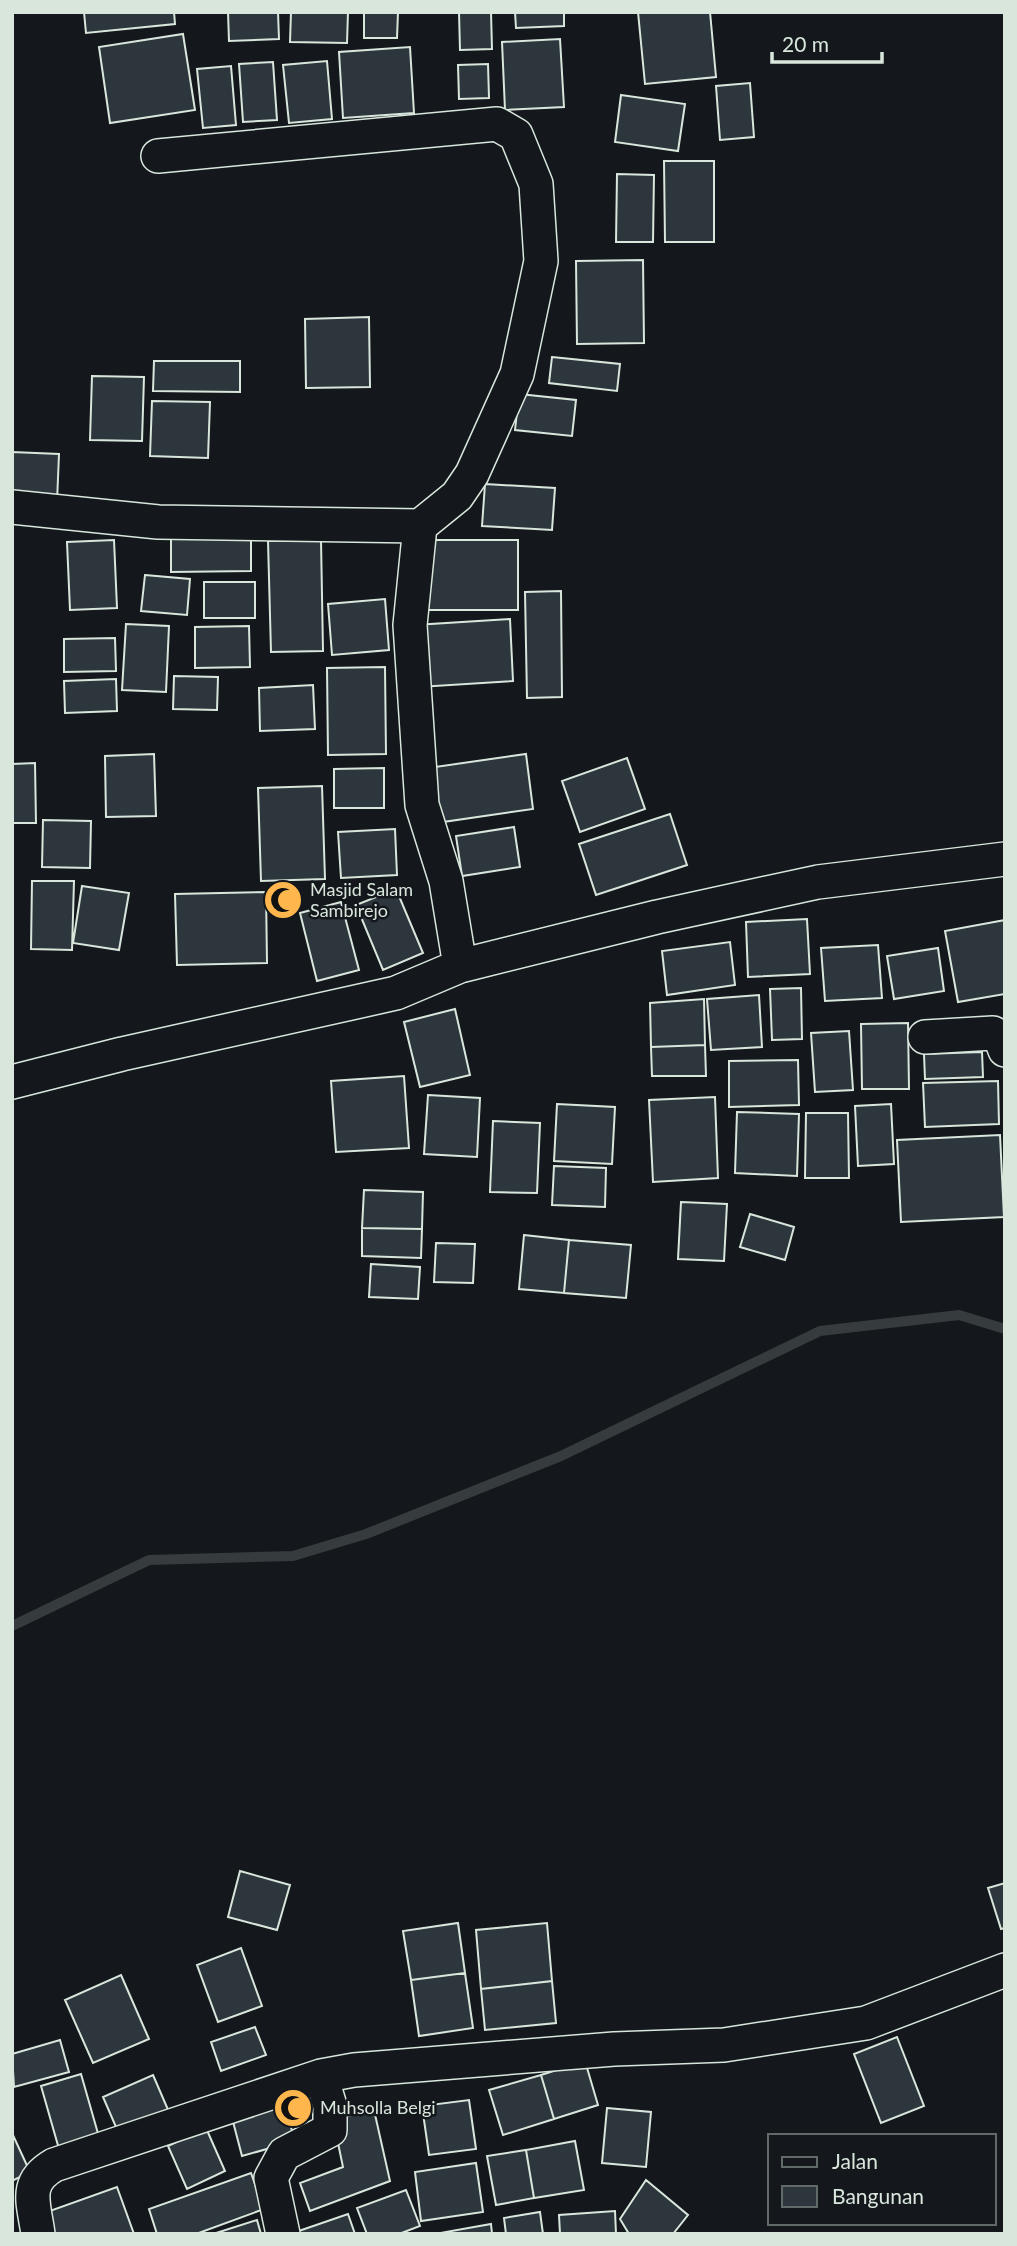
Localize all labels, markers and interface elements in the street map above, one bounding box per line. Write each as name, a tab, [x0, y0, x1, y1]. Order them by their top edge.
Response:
scale bar	[772, 21, 882, 65]
text: 20 m	[782, 31, 829, 56]
place label: Masjid Salam Sambirejo	[310, 878, 413, 921]
mosque icon: Masjid Salam Sambirejo	[262, 879, 304, 921]
mosque icon: Muhsolla Belgi	[272, 2087, 314, 2129]
place label: Muhsolla Belgi	[320, 2096, 436, 2118]
legend	[768, 2134, 996, 2225]
text: Jalan	[832, 2148, 878, 2173]
text: Bangunan	[832, 2183, 924, 2208]

